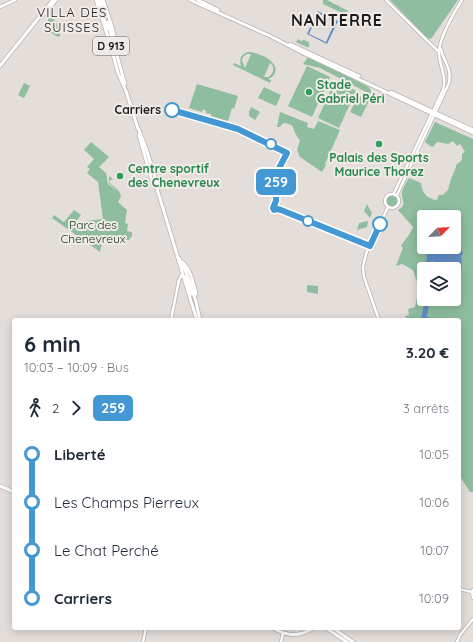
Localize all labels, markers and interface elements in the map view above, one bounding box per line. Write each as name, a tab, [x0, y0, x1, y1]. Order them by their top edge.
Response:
district label: VILLA DES SUISSES	[37, 4, 107, 35]
district label: NANTERRE	[291, 10, 383, 30]
road number: D 913	[93, 37, 129, 55]
place label: Stade Gabriel Péri	[317, 77, 385, 106]
marker: Stade Gabriel Péri	[304, 87, 314, 97]
place label: Carriers	[115, 102, 161, 117]
marker: Carriers	[164, 102, 180, 118]
unlabelled marker	[265, 138, 277, 150]
marker: Palais des Sports Maurice Thorez	[374, 139, 384, 149]
place label: Palais des Sports Maurice Thorez	[329, 150, 429, 179]
place label: Centre sportif des Chenevreux	[128, 161, 219, 190]
line badge: 259	[253, 169, 299, 195]
marker: Centre sportif des Chenevreux	[115, 171, 125, 181]
text: 259	[264, 173, 288, 191]
north arrow	[417, 210, 461, 254]
map controls	[417, 210, 461, 306]
unlabelled marker	[302, 215, 314, 227]
unlabelled marker	[372, 216, 388, 232]
park label: Parc des Chenevreux	[60, 217, 126, 246]
button: layers	[417, 262, 461, 306]
text: 6 min	[24, 330, 81, 358]
text: 3.20 €	[406, 343, 449, 362]
text: 10:03 – 10:09 · Bus	[24, 359, 129, 375]
icon: walk	[24, 397, 46, 419]
icon: forward	[65, 397, 87, 419]
text: 259	[101, 399, 125, 417]
text: 2	[52, 400, 59, 416]
text: 3 arrêts	[403, 400, 449, 416]
text: Liberté	[54, 445, 106, 464]
text: 10:05	[419, 446, 449, 462]
text: Les Champs Pierreux	[54, 493, 199, 512]
text: 10:06	[419, 494, 449, 510]
text: Le Chat Perché	[54, 541, 159, 560]
text: 10:07	[420, 542, 449, 558]
text: Carriers	[54, 589, 112, 608]
text: 10:09	[419, 590, 449, 606]

